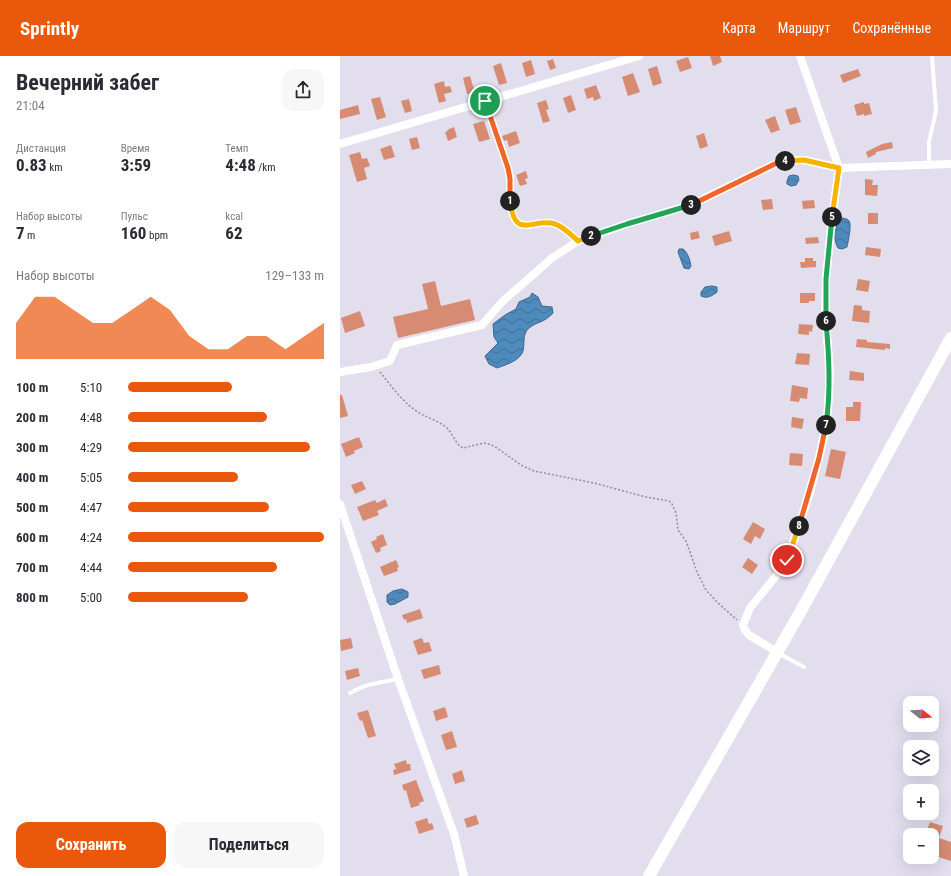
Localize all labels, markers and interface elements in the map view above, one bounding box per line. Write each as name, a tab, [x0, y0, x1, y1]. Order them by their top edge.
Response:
text: Sprintly	[20, 17, 79, 40]
text: Карта	[722, 20, 756, 36]
text: Маршрут	[778, 20, 830, 36]
text: Сохранённые	[852, 20, 931, 36]
button: share	[282, 69, 324, 111]
text: Вечерний забег	[16, 70, 159, 95]
pin	[468, 84, 502, 118]
icon: arrive	[474, 90, 496, 112]
text: 21:04	[16, 98, 45, 113]
text: Дистанция	[16, 142, 66, 155]
text: Время	[121, 142, 150, 155]
text: Темп	[225, 142, 248, 155]
pin: 4	[775, 151, 795, 171]
text: 4	[782, 154, 788, 167]
text: 0.83	[16, 155, 47, 175]
text: 3:59	[121, 155, 151, 175]
text: 4:48	[225, 155, 256, 175]
text: km	[47, 161, 62, 174]
text: /km	[256, 161, 276, 174]
pin: 1	[500, 191, 520, 211]
text: 1	[507, 194, 513, 207]
pin: 3	[681, 195, 701, 215]
text: 3	[688, 198, 694, 211]
pin: 5	[822, 207, 842, 227]
text: Набор высоты	[16, 210, 83, 223]
text: Пульс	[121, 210, 148, 223]
text: kcal	[225, 210, 243, 223]
text: 5	[829, 210, 835, 223]
text: 7	[16, 223, 25, 243]
text: 160	[121, 223, 146, 243]
text: 62	[225, 223, 243, 243]
pin: 2	[581, 226, 601, 246]
text: m	[25, 229, 35, 242]
text: bpm	[146, 229, 168, 242]
text: 2	[588, 229, 594, 242]
text: Набор высоты	[16, 268, 95, 283]
text: 129–133 m	[265, 268, 324, 283]
pin: 6	[816, 311, 836, 331]
text: 6	[823, 314, 829, 327]
text: 100 m	[16, 380, 48, 395]
text: 5:10	[80, 380, 102, 395]
text: 200 m	[16, 410, 48, 425]
text: 4:48	[80, 410, 102, 425]
pin: 7	[816, 415, 836, 435]
text: 7	[823, 418, 829, 431]
text: 300 m	[16, 440, 48, 455]
text: 4:29	[80, 440, 102, 455]
text: 400 m	[16, 470, 48, 485]
text: 5:05	[80, 470, 102, 485]
text: 500 m	[16, 500, 48, 515]
text: 4:47	[80, 500, 102, 515]
pin: 8	[789, 516, 809, 536]
text: 8	[796, 519, 802, 532]
text: 600 m	[16, 530, 48, 545]
text: 4:24	[80, 530, 102, 545]
pin	[770, 543, 804, 577]
icon: check	[776, 549, 798, 571]
text: 700 m	[16, 560, 48, 575]
text: 4:44	[80, 560, 102, 575]
text: 800 m	[16, 590, 48, 605]
text: 5:00	[80, 590, 102, 605]
north arrow	[903, 696, 939, 732]
map controls	[903, 696, 939, 864]
button: layers	[903, 740, 939, 776]
button: +	[903, 784, 939, 820]
button: Сохранить	[16, 822, 166, 868]
button: Поделиться	[174, 822, 324, 868]
button: −	[903, 828, 939, 864]

